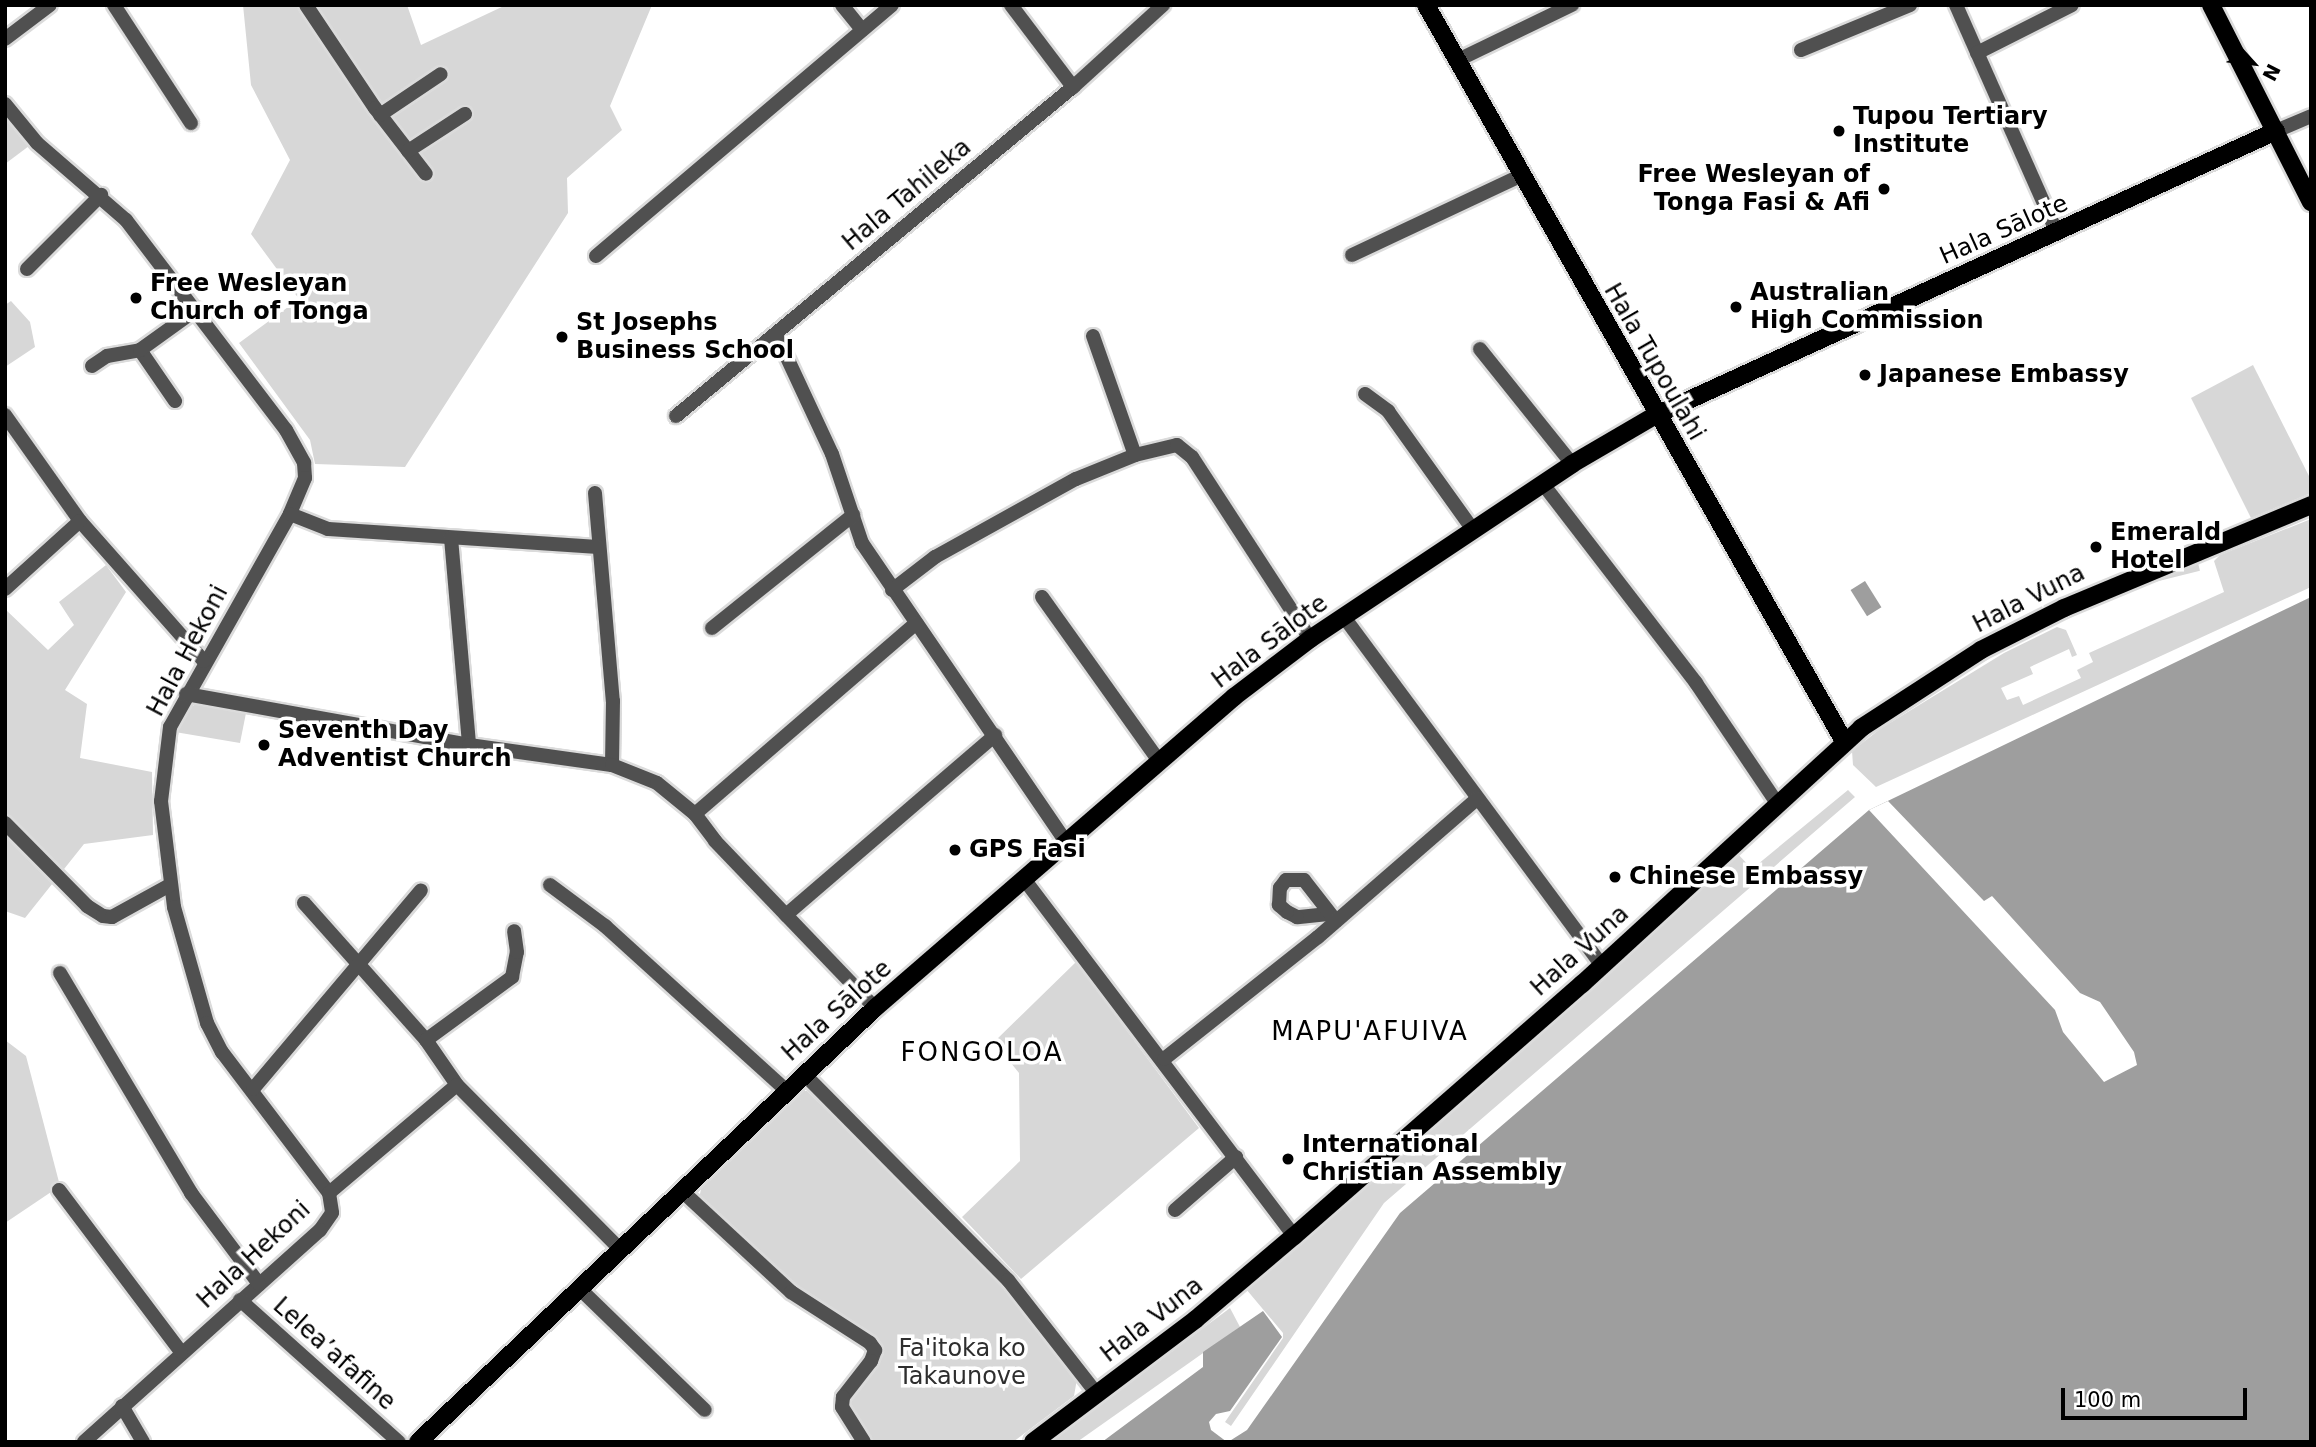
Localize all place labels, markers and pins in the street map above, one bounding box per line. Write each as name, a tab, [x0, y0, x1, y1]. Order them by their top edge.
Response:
place label: Tupou Tertiary Institute	[1853, 103, 2048, 159]
marker: Tupou Tertiary Institute	[1831, 123, 1847, 139]
place label: Free Wesleyan of Tonga Fasi & Afi	[1638, 161, 1870, 217]
marker: Free Wesleyan of Tonga Fasi & Afi	[1876, 181, 1892, 197]
place label: Free Wesleyan Church of Tonga	[150, 270, 369, 326]
place label: Australian High Commission	[1750, 279, 1984, 335]
marker: Free Wesleyan Church of Tonga	[128, 290, 144, 306]
marker: Australian High Commission	[1728, 299, 1744, 315]
place label: St Josephs Business School	[576, 309, 794, 365]
marker: St Josephs Business School	[554, 329, 570, 345]
place label: Japanese Embassy	[1879, 361, 2129, 389]
marker: Japanese Embassy	[1857, 367, 1873, 383]
place label: Emerald Hotel	[2110, 519, 2221, 575]
marker: Emerald Hotel	[2088, 539, 2104, 555]
place label: Seventh Day Adventist Church	[278, 717, 512, 773]
marker: Seventh Day Adventist Church	[256, 737, 272, 753]
place label: GPS Fasi	[969, 836, 1086, 864]
marker: GPS Fasi	[947, 842, 963, 858]
place label: Chinese Embassy	[1629, 863, 1863, 891]
marker: Chinese Embassy	[1607, 869, 1623, 885]
place label: International Christian Assembly	[1302, 1131, 1562, 1187]
marker: International Christian Assembly	[1280, 1151, 1296, 1167]

